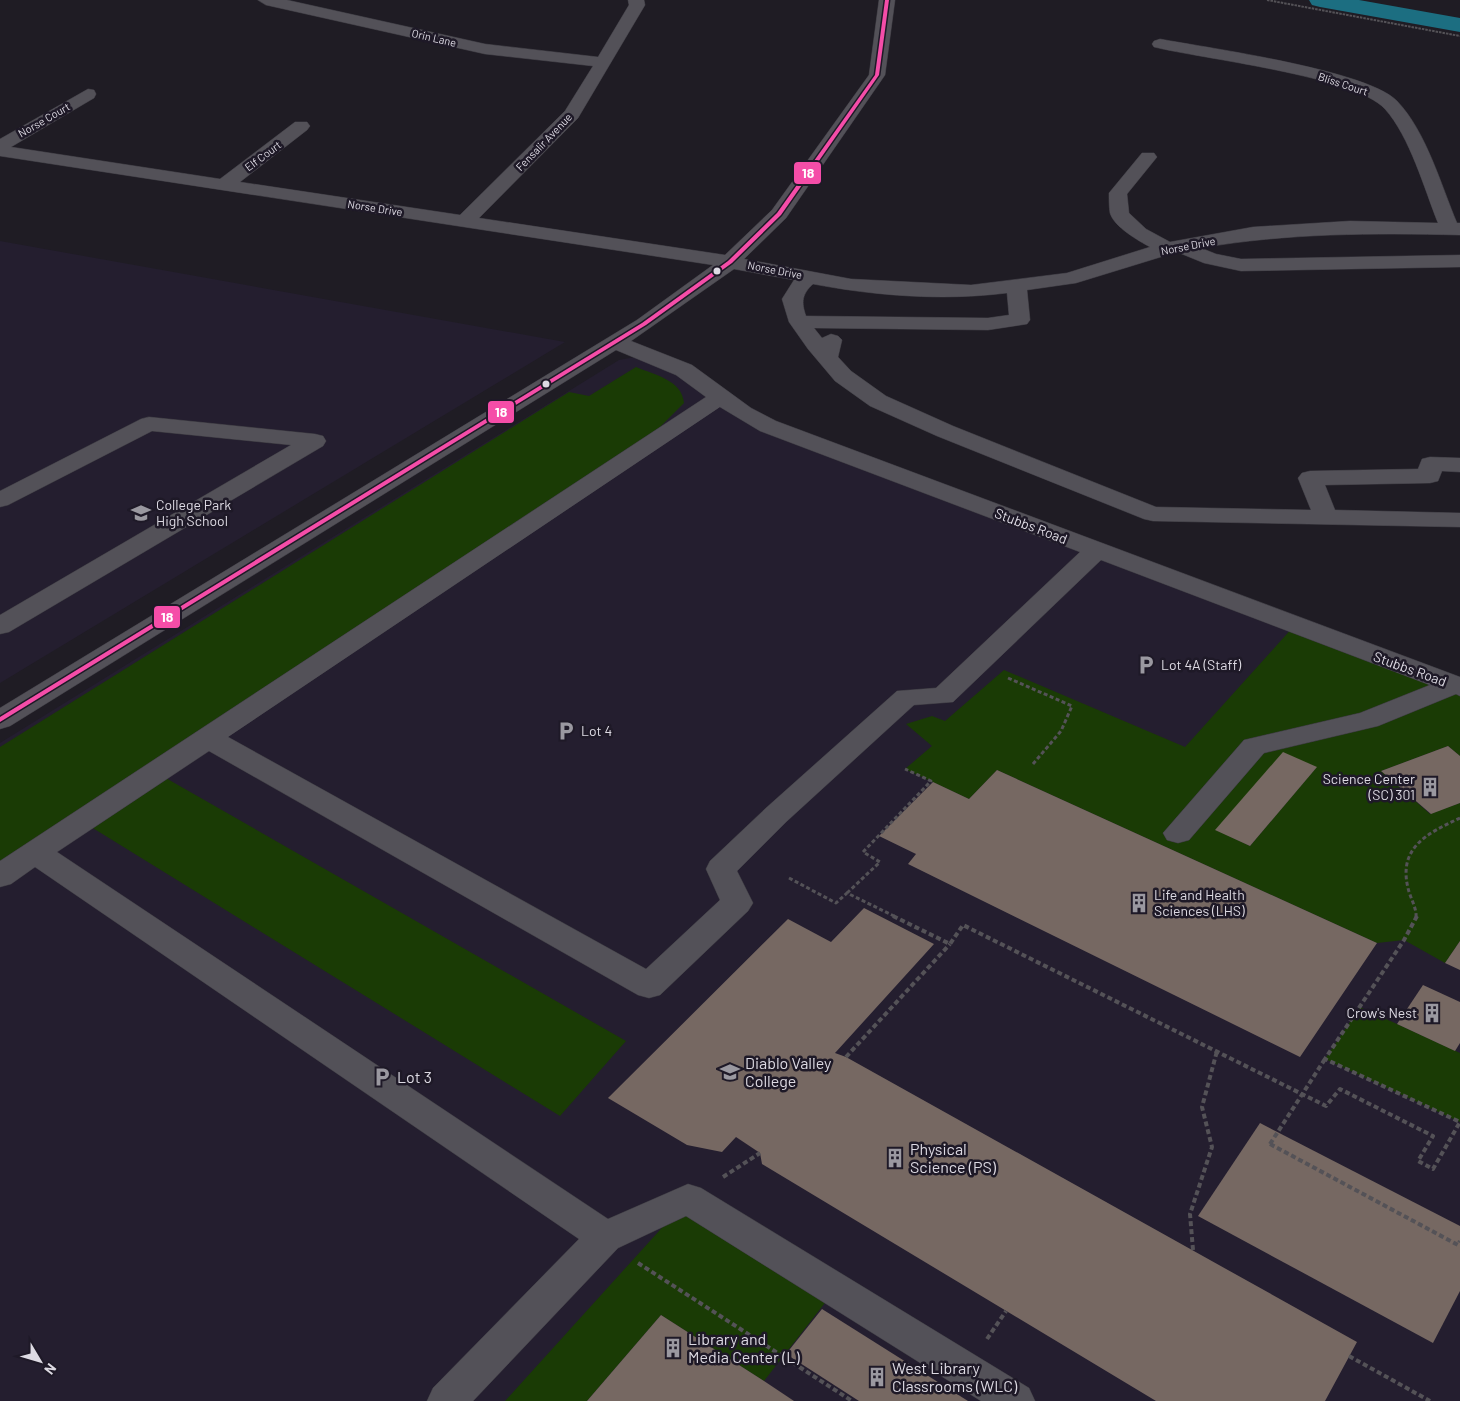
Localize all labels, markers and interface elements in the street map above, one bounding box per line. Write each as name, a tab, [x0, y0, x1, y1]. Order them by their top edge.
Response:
street label: Orin Lane	[411, 26, 458, 49]
street label: Bliss Court	[1317, 69, 1370, 98]
street label: Norse Court	[16, 100, 72, 140]
street label: Fensalir Avenue	[513, 110, 574, 173]
street label: Elf Court	[242, 138, 283, 173]
line badge: 18	[793, 161, 822, 185]
text: 18	[802, 164, 815, 181]
street label: Norse Drive	[347, 197, 404, 218]
street label: Norse Drive	[1160, 234, 1216, 257]
street label: Norse Drive	[747, 258, 804, 281]
unlabelled marker	[712, 266, 722, 276]
unlabelled marker	[541, 379, 551, 389]
line badge: 18	[487, 400, 515, 424]
text: 18	[495, 403, 508, 420]
place label: College Park High School	[156, 496, 231, 529]
school or university icon: College Park High School	[130, 502, 152, 524]
street label: Stubbs Road	[992, 504, 1070, 547]
line badge: 18	[153, 605, 181, 629]
text: 18	[161, 608, 174, 625]
street label: Stubbs Road	[1371, 647, 1449, 690]
parking icon: Lot 4A (Staff)	[1135, 654, 1157, 676]
place label: Lot 4A (Staff)	[1161, 656, 1241, 673]
parking icon: Lot 4	[555, 720, 577, 742]
place label: Lot 4	[581, 722, 612, 739]
place label: Science Center (SC) 301	[1323, 770, 1415, 803]
building icon: Science Center (SC) 301	[1419, 776, 1441, 798]
place label: Life and Health Sciences (LHS)	[1154, 886, 1245, 919]
building icon: Life and Health Sciences (LHS)	[1128, 892, 1150, 914]
building icon: Crow's Nest	[1421, 1002, 1443, 1024]
place label: Crow's Nest	[1346, 1004, 1417, 1021]
place label: Diablo Valley College	[745, 1053, 832, 1090]
school or university icon: Diablo Valley College	[719, 1061, 741, 1083]
parking icon: Lot 3	[371, 1066, 393, 1088]
place label: Lot 3	[397, 1067, 432, 1086]
place label: Physical Science (PS)	[910, 1139, 997, 1176]
building icon: Physical Science (PS)	[884, 1147, 906, 1169]
place label: Library and Media Center (L)	[688, 1329, 800, 1366]
north arrow	[15, 1336, 65, 1386]
building icon: Library and Media Center (L)	[662, 1337, 684, 1359]
place label: West Library Classrooms (WLC)	[892, 1358, 1018, 1395]
text: N	[41, 1360, 60, 1378]
building icon: West Library Classrooms (WLC)	[866, 1366, 888, 1388]

